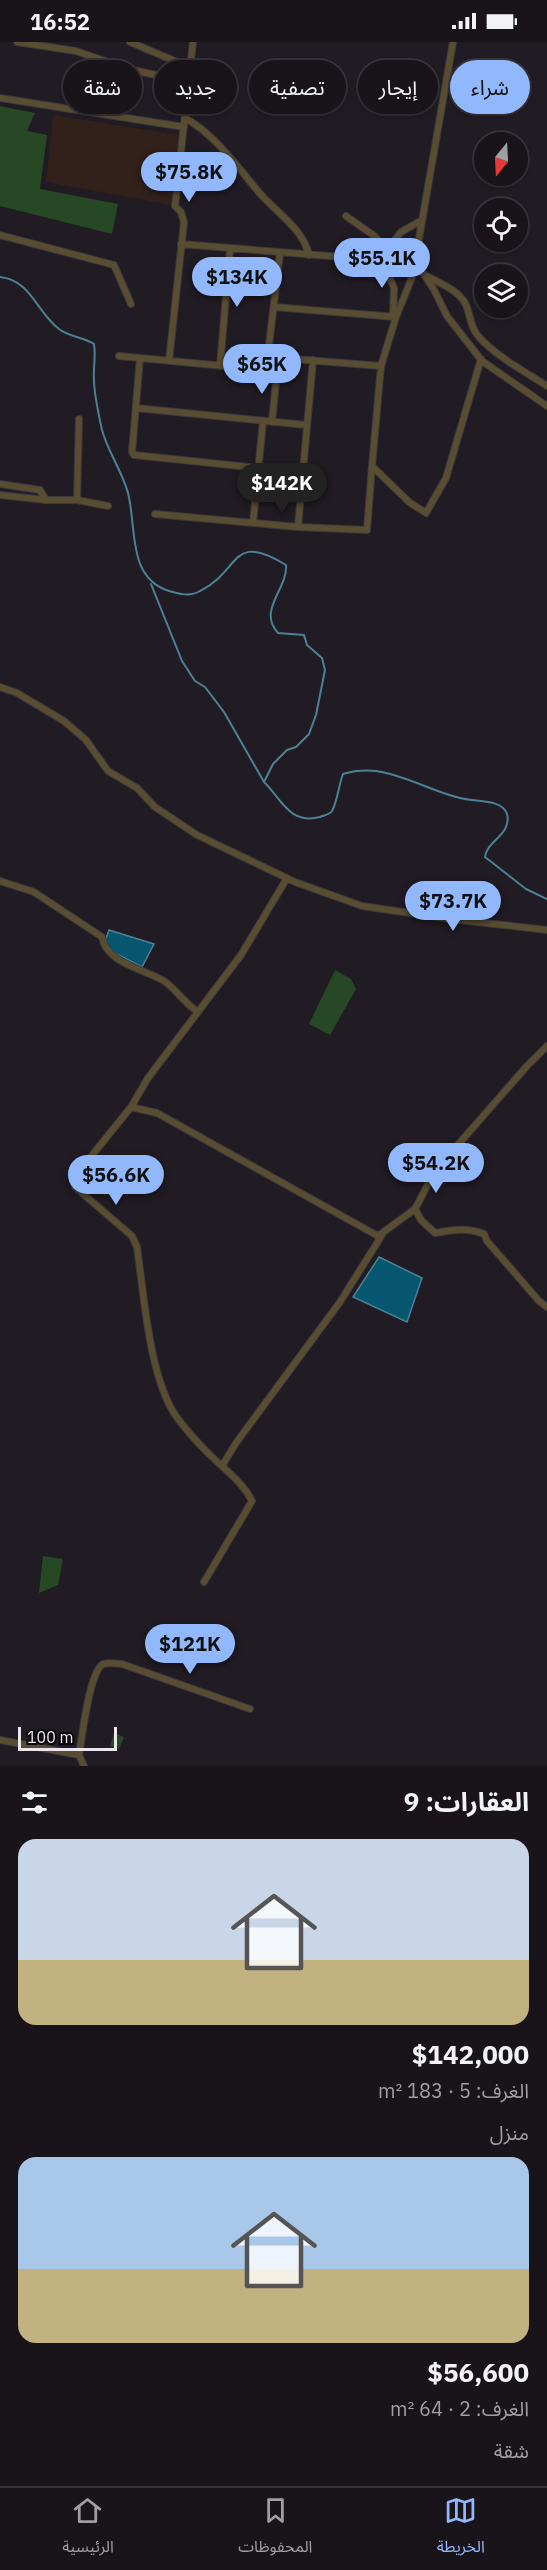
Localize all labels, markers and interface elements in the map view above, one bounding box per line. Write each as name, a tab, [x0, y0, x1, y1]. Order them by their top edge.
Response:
text: 16:52	[30, 7, 90, 36]
chip: شقة	[63, 60, 142, 114]
chip: جديد	[154, 60, 237, 114]
chip: تصفية	[249, 60, 346, 114]
chip: إيجار	[358, 60, 438, 114]
chip: شراء	[450, 60, 530, 114]
north arrow	[474, 132, 528, 186]
map controls	[474, 132, 528, 318]
pin: $75.8K	[140, 152, 238, 203]
text: $75.8K	[155, 158, 223, 185]
button: locate	[474, 198, 528, 252]
pin: $55.1K	[333, 238, 431, 289]
text: $55.1K	[348, 244, 416, 271]
pin: $134K	[195, 257, 279, 308]
text: $134K	[206, 263, 268, 290]
button: layers	[474, 264, 528, 318]
pin: $65K	[226, 344, 298, 395]
text: $65K	[237, 350, 287, 377]
pin: $142K	[240, 463, 324, 514]
text: $142K	[251, 469, 313, 496]
pin: $73.7K	[404, 881, 502, 932]
text: $73.7K	[419, 887, 487, 914]
pin: $54.2K	[387, 1143, 485, 1194]
text: $54.2K	[402, 1149, 470, 1176]
pin: $56.6K	[67, 1155, 165, 1206]
text: $56.6K	[82, 1161, 150, 1188]
pin: $121K	[148, 1624, 232, 1675]
text: $121K	[159, 1630, 221, 1657]
scale bar	[18, 1724, 117, 1752]
text: 100 m	[27, 1727, 74, 1747]
text: العقارات: 9	[404, 1784, 529, 1818]
icon: filters	[18, 1786, 51, 1819]
icon: home	[220, 1878, 328, 1986]
text: $142,000	[412, 2037, 529, 2071]
text: الغرف: 5 · 183 m²	[378, 2077, 529, 2104]
text: منزل	[490, 2119, 529, 2146]
icon: home	[220, 2196, 328, 2304]
text: $56,600	[427, 2355, 529, 2389]
text: الغرف: 2 · 64 m²	[390, 2395, 529, 2422]
text: شقة	[494, 2437, 529, 2464]
tab: الرئيسية	[62, 2494, 114, 2564]
tab: المحفوظات	[238, 2494, 312, 2564]
tab: الخريطة	[437, 2494, 485, 2564]

